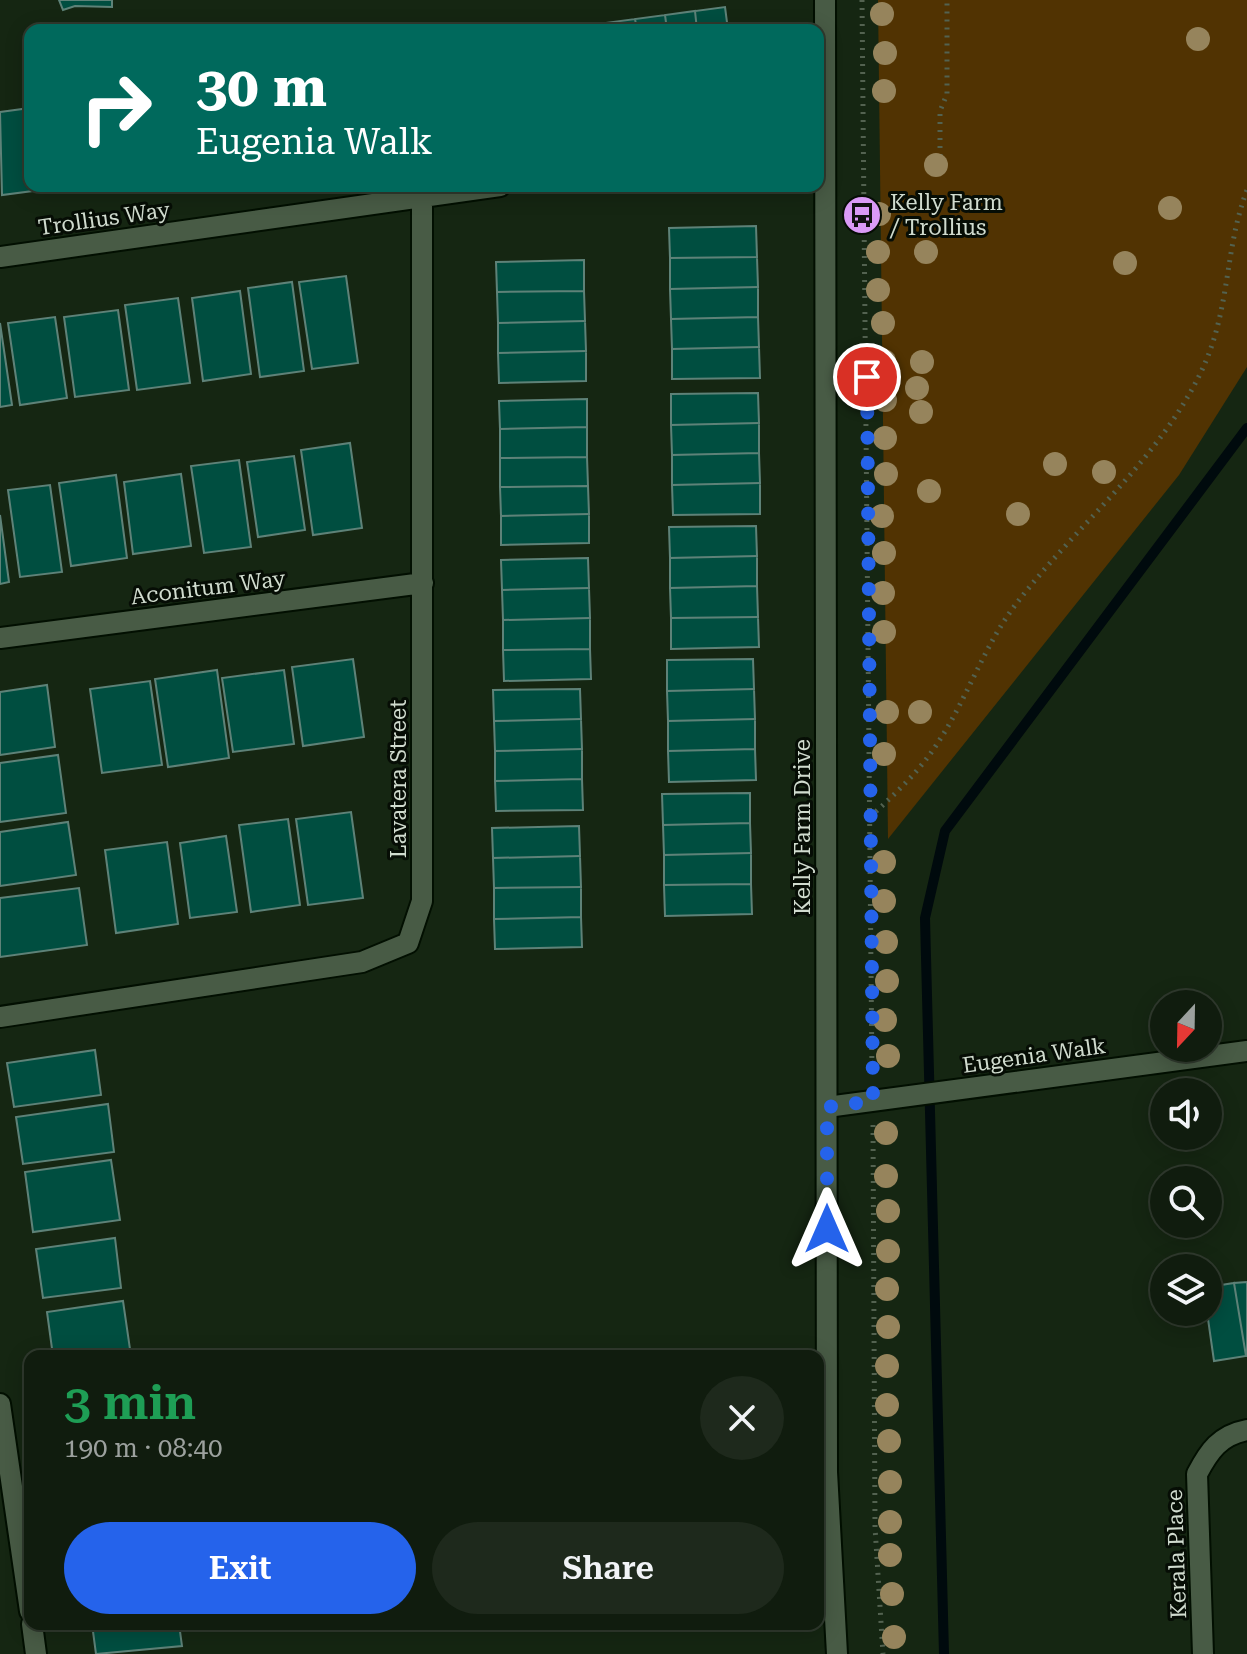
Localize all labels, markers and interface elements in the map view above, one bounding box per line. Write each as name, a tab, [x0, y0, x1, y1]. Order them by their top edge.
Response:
text: 30 m	[196, 54, 327, 120]
icon: right	[64, 56, 168, 160]
text: Eugenia Walk	[196, 121, 432, 163]
place label: Kelly Farm / Trollius	[889, 190, 1003, 240]
bus stop icon: Kelly Farm / Trollius	[841, 194, 883, 236]
street label: Trollius Way	[36, 197, 172, 240]
pin	[833, 343, 901, 411]
icon: arrive	[845, 355, 889, 399]
street label: Aconitum Way	[129, 566, 287, 609]
street label: Lavatera Street	[386, 700, 411, 858]
street label: Kelly Farm Drive	[790, 739, 815, 915]
north arrow	[1150, 990, 1222, 1062]
map controls	[1150, 990, 1222, 1326]
street label: Eugenia Walk	[961, 1033, 1107, 1078]
button: sound	[1150, 1078, 1222, 1150]
button: search	[1150, 1166, 1222, 1238]
position arrow	[785, 1187, 869, 1271]
button: layers	[1150, 1254, 1222, 1326]
text: 3 min	[64, 1375, 196, 1431]
button: close	[700, 1376, 784, 1460]
text: 190 m · 08:40	[64, 1433, 223, 1463]
street label: Kerala Place	[1162, 1489, 1191, 1619]
button: Exit	[64, 1522, 416, 1614]
button: Share	[432, 1522, 784, 1614]

